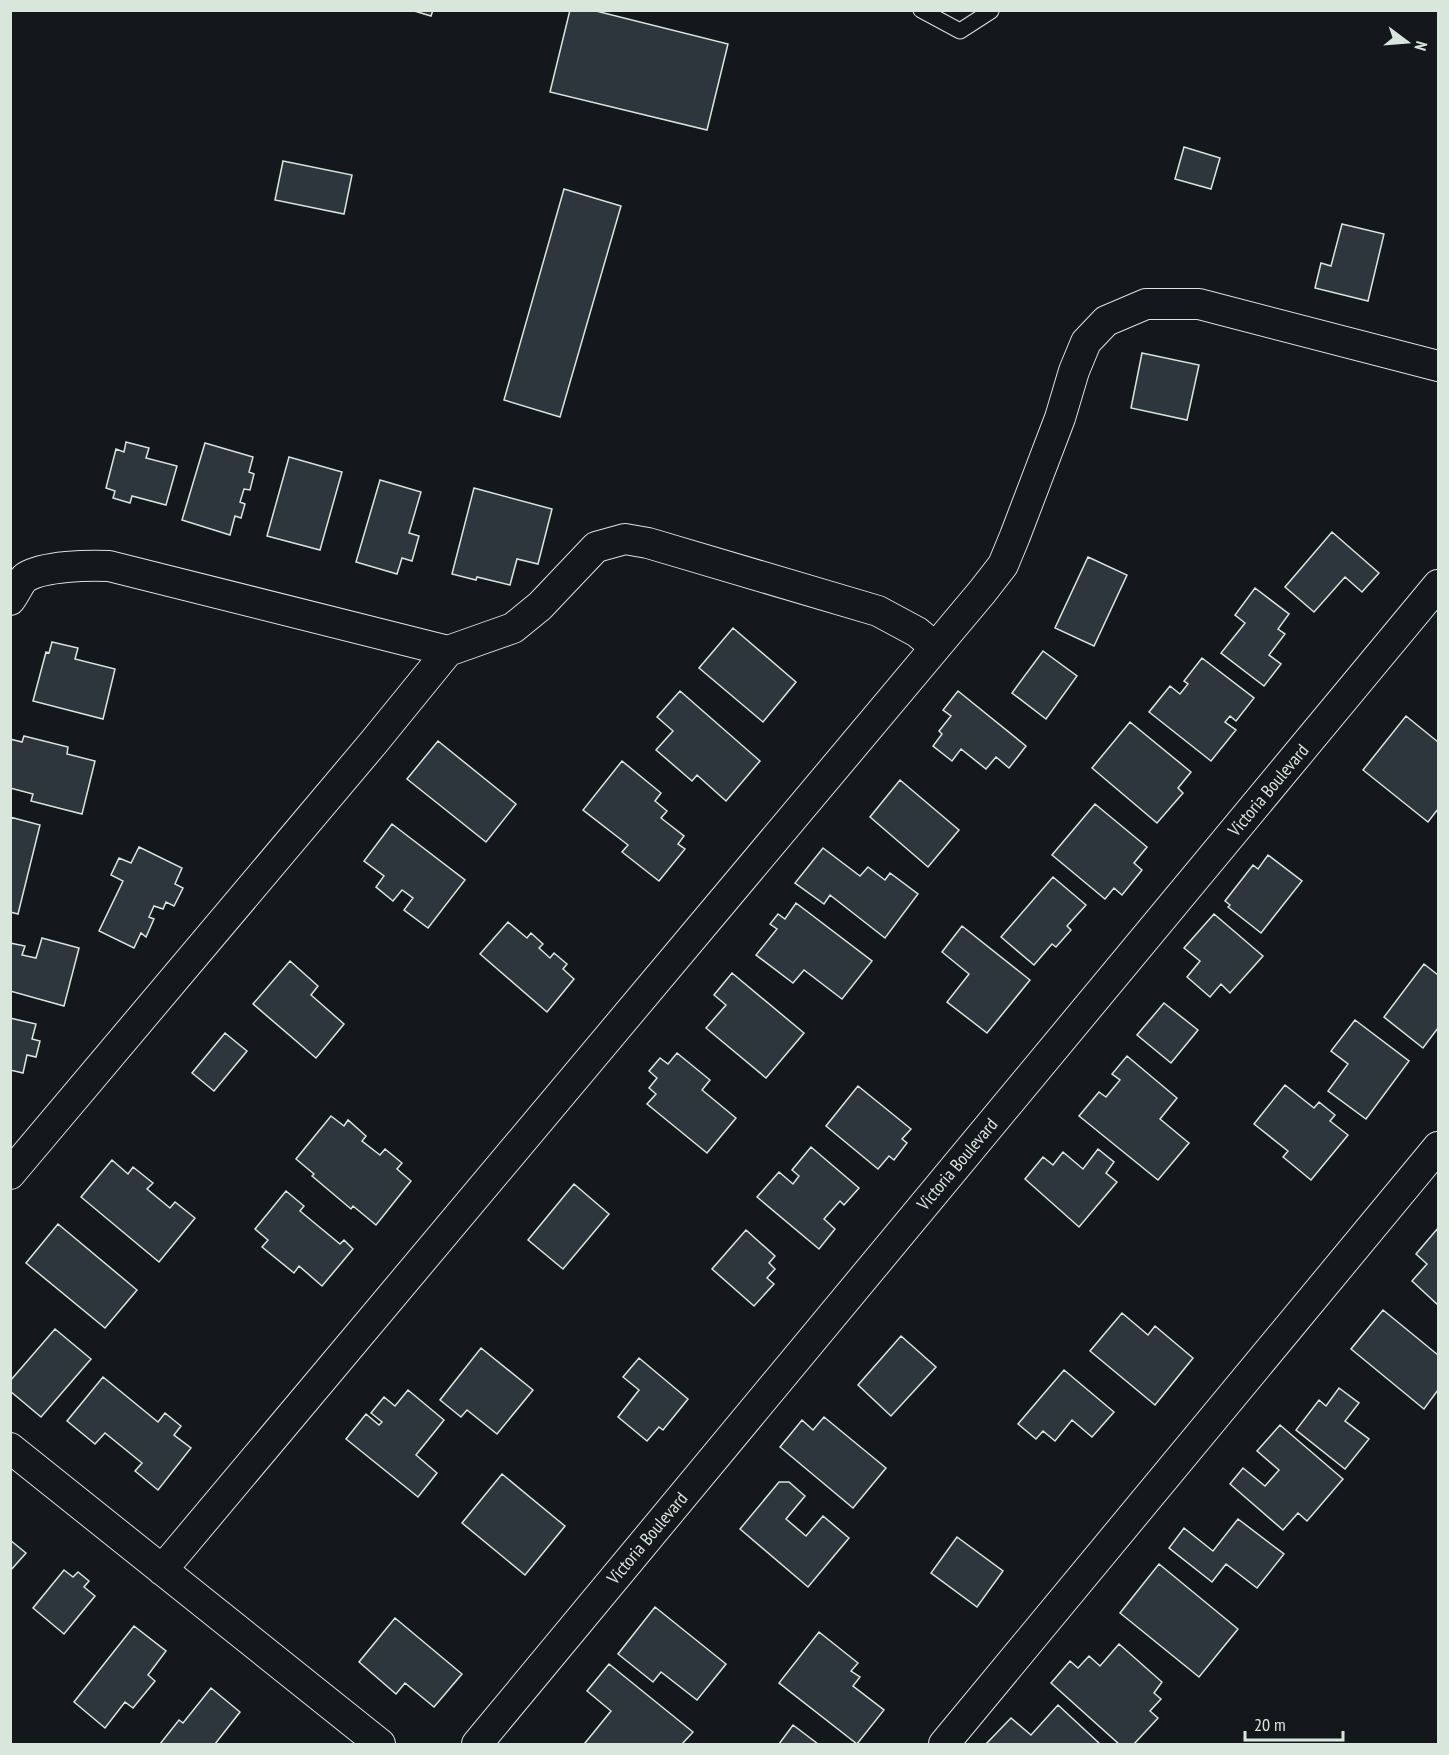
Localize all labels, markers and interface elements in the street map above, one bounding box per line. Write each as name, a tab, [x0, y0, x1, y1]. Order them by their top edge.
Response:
north arrow	[1377, 12, 1437, 72]
text: N	[1411, 39, 1432, 53]
street label: Victoria Boulevard	[1222, 739, 1313, 842]
street label: Victoria Boulevard	[911, 1113, 1002, 1216]
street label: Victoria Boulevard	[601, 1487, 692, 1590]
scale bar	[1245, 1704, 1342, 1742]
text: 20 m	[1254, 1713, 1286, 1736]

